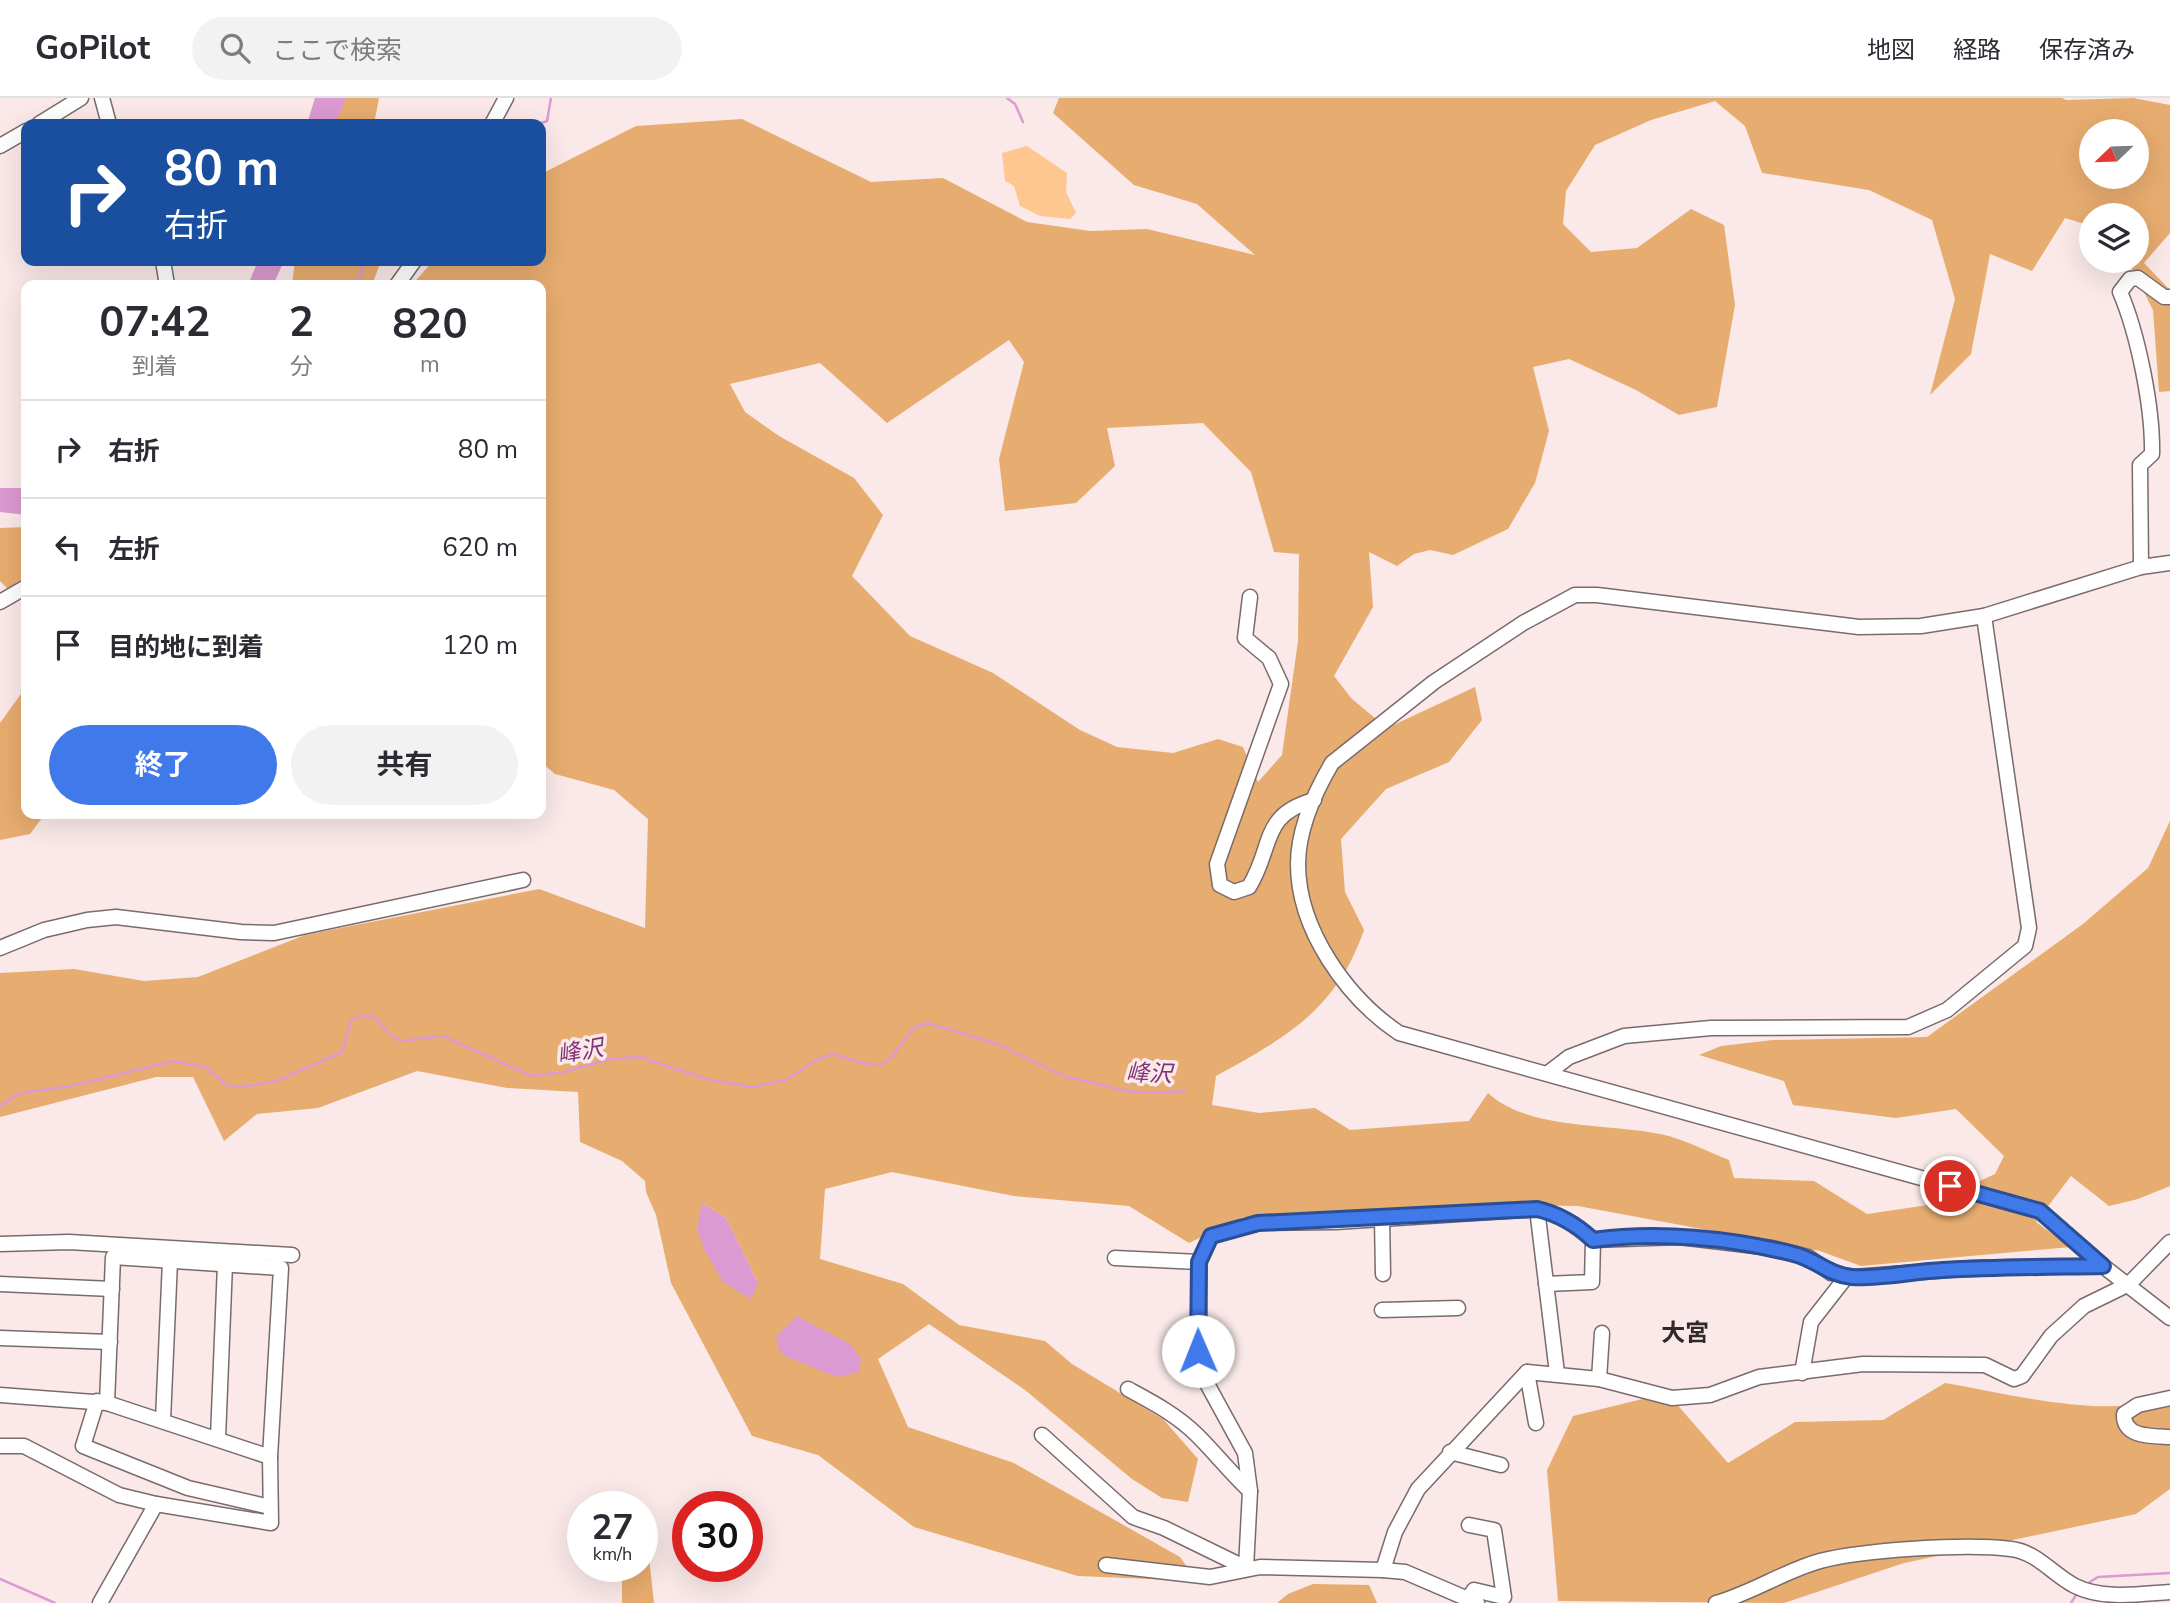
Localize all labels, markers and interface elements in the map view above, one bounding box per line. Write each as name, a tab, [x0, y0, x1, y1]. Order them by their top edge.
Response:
search box	[192, 17, 682, 80]
text: GoPilot	[35, 26, 150, 71]
icon: search	[216, 29, 254, 67]
text: ここで検索	[272, 33, 402, 68]
text: 地図	[1867, 34, 1915, 66]
text: 経路	[1953, 34, 2001, 66]
text: 保存済み	[2039, 34, 2135, 66]
north arrow	[2079, 119, 2149, 189]
map controls	[2079, 119, 2149, 273]
text: 80 m	[164, 135, 279, 202]
icon: right	[49, 147, 140, 238]
button: layers	[2079, 203, 2149, 273]
text: 右折	[164, 204, 228, 247]
text: 07:42	[99, 294, 210, 351]
text: 2	[289, 294, 314, 351]
text: 820	[392, 296, 468, 353]
text: m	[420, 349, 440, 380]
text: 到着	[132, 351, 178, 382]
text: 分	[290, 351, 313, 382]
icon: right	[49, 430, 87, 468]
text: 80 m	[458, 432, 518, 467]
text: 右折	[108, 434, 160, 469]
icon: left	[49, 528, 87, 566]
text: 620 m	[442, 530, 518, 565]
text: 左折	[108, 532, 160, 567]
icon: arrive	[49, 626, 87, 664]
text: 120 m	[442, 628, 518, 663]
text: 目的地に到着	[108, 630, 264, 665]
button: 終了	[49, 725, 277, 805]
button: 共有	[291, 725, 518, 805]
water label: 峰沢	[555, 1032, 608, 1071]
water label: 峰沢	[1125, 1057, 1176, 1090]
pin	[1920, 1156, 1980, 1216]
icon: arrive	[1931, 1167, 1969, 1205]
position arrow	[1161, 1314, 1235, 1388]
district label: 大宮	[1661, 1317, 1709, 1349]
speed limit sign: 30	[672, 1491, 763, 1582]
text: 27	[591, 1504, 634, 1551]
text: km/h	[593, 1542, 632, 1566]

